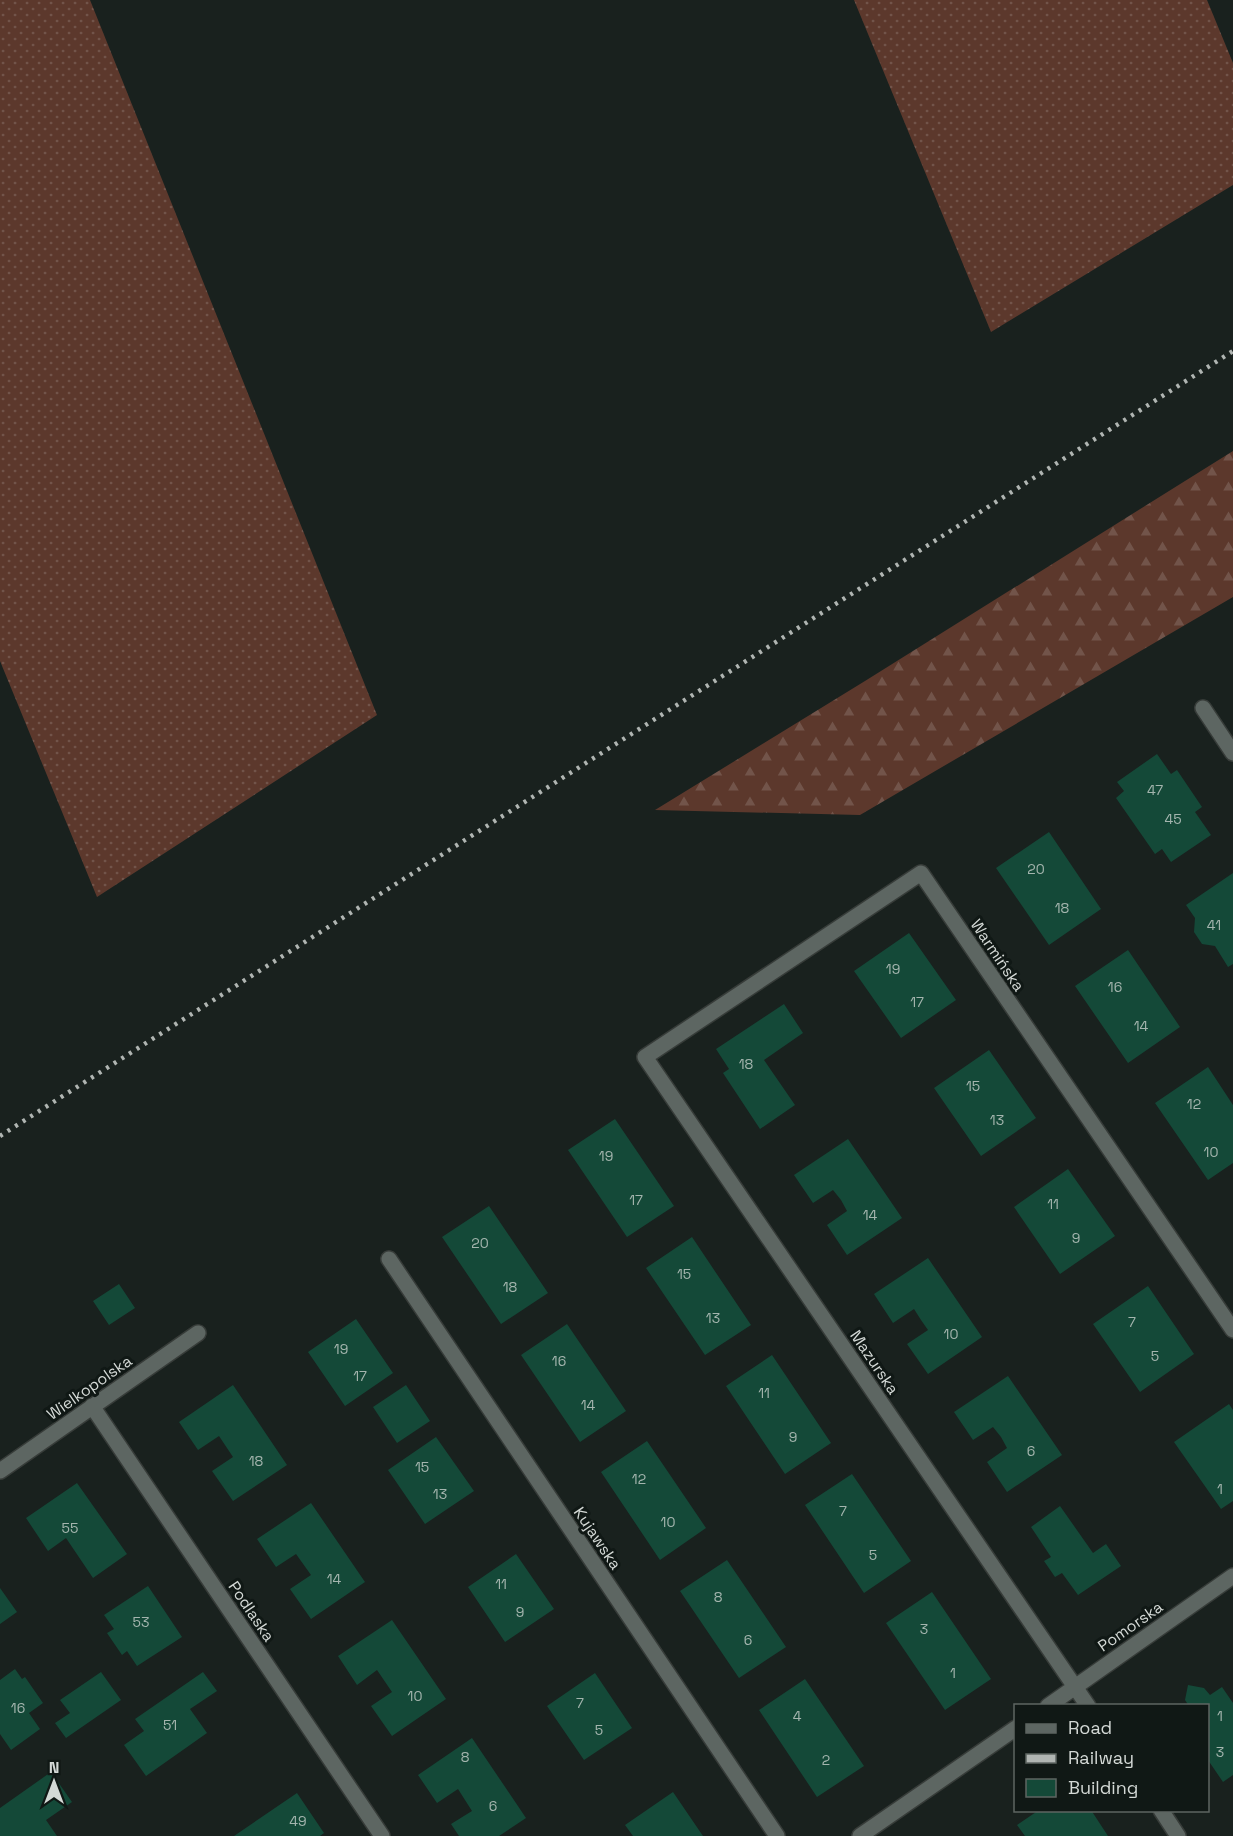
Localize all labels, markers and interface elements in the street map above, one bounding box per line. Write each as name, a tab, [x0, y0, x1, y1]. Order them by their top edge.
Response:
house number: 47	[1147, 781, 1163, 799]
house number: 45	[1164, 810, 1182, 828]
house number: 20	[1027, 860, 1045, 878]
house number: 18	[1055, 899, 1070, 917]
street label: Warmińska	[966, 915, 1029, 995]
house number: 41	[1207, 916, 1221, 934]
house number: 19	[886, 960, 900, 978]
house number: 16	[1108, 978, 1122, 996]
house number: 17	[910, 993, 924, 1011]
house number: 14	[1134, 1017, 1149, 1035]
house number: 18	[739, 1055, 754, 1073]
house number: 15	[966, 1077, 980, 1095]
house number: 12	[1187, 1095, 1201, 1113]
house number: 13	[990, 1111, 1004, 1129]
house number: 10	[1204, 1143, 1218, 1161]
house number: 19	[599, 1147, 613, 1165]
house number: 17	[629, 1191, 643, 1209]
house number: 11	[1047, 1195, 1059, 1213]
house number: 14	[863, 1206, 878, 1224]
house number: 9	[1072, 1229, 1080, 1247]
house number: 20	[471, 1234, 489, 1252]
house number: 15	[677, 1265, 691, 1283]
house number: 18	[503, 1278, 518, 1296]
house number: 13	[706, 1309, 720, 1327]
house number: 7	[1128, 1313, 1136, 1331]
house number: 10	[944, 1325, 958, 1343]
street label: Mazurska	[845, 1326, 904, 1398]
house number: 19	[334, 1340, 348, 1358]
house number: 5	[1151, 1347, 1159, 1365]
street label: Wielkopolska	[42, 1350, 136, 1425]
house number: 16	[552, 1352, 566, 1370]
house number: 17	[353, 1367, 367, 1385]
house number: 11	[758, 1384, 770, 1402]
house number: 14	[581, 1396, 596, 1414]
house number: 9	[789, 1428, 797, 1446]
house number: 6	[1027, 1442, 1035, 1460]
house number: 18	[249, 1452, 264, 1470]
house number: 15	[415, 1458, 429, 1476]
house number: 12	[632, 1470, 646, 1488]
house number: 1	[1217, 1480, 1223, 1498]
house number: 13	[433, 1485, 447, 1503]
house number: 7	[839, 1502, 847, 1520]
street label: Kujawska	[569, 1503, 626, 1574]
house number: 10	[661, 1513, 675, 1531]
house number: 55	[62, 1519, 78, 1537]
house number: 5	[869, 1546, 877, 1564]
house number: 14	[327, 1570, 342, 1588]
house number: 11	[495, 1575, 507, 1593]
street label: Podlaska	[224, 1577, 279, 1646]
house number: 8	[714, 1588, 723, 1606]
street label: Pomorska	[1094, 1596, 1167, 1656]
house number: 9	[516, 1603, 524, 1621]
house number: 53	[133, 1613, 149, 1631]
house number: 3	[920, 1620, 928, 1638]
house number: 6	[744, 1631, 752, 1649]
house number: 1	[950, 1664, 956, 1682]
house number: 10	[408, 1687, 422, 1705]
house number: 7	[576, 1694, 584, 1712]
house number: 16	[11, 1699, 25, 1717]
legend	[1014, 1704, 1209, 1812]
house number: 4	[793, 1707, 802, 1725]
house number: 1	[1217, 1707, 1223, 1725]
house number: 51	[163, 1716, 177, 1734]
text: Road	[1068, 1716, 1112, 1739]
house number: 5	[595, 1721, 603, 1739]
house number: 3	[1216, 1743, 1224, 1761]
text: Railway	[1068, 1746, 1134, 1769]
house number: 8	[461, 1748, 470, 1766]
house number: 2	[822, 1751, 830, 1769]
north arrow	[24, 1752, 84, 1812]
text: N	[49, 1757, 59, 1778]
text: Building	[1068, 1776, 1138, 1799]
house number: 6	[489, 1797, 497, 1815]
house number: 49	[289, 1812, 307, 1830]

